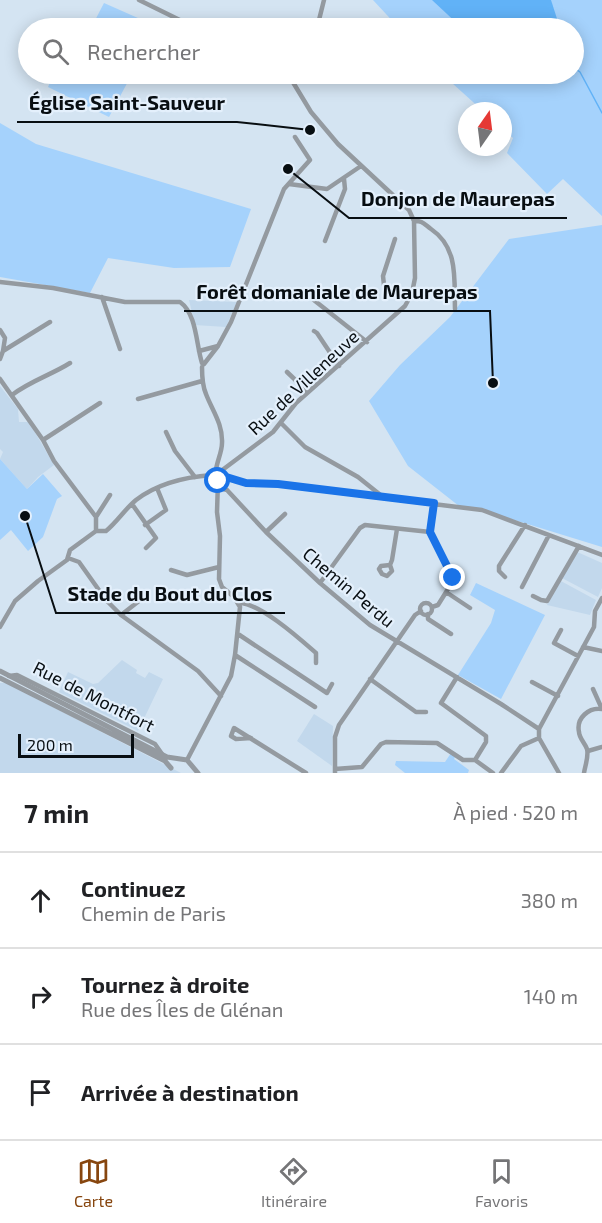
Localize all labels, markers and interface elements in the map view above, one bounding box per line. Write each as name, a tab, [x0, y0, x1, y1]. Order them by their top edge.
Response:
search box	[18, 18, 584, 84]
icon: search	[39, 35, 72, 68]
text: Rechercher	[87, 38, 200, 64]
callout: Église Saint-Sauveur	[17, 84, 237, 122]
text: Église Saint-Sauveur	[29, 90, 226, 114]
north arrow	[458, 102, 512, 156]
callout: Donjon de Maurepas	[349, 180, 567, 218]
text: Donjon de Maurepas	[361, 186, 555, 210]
callout: Forêt domaniale de Maurepas	[184, 273, 490, 311]
text: Forêt domaniale de Maurepas	[196, 279, 478, 303]
street label: Rue de Villeneuve	[243, 325, 363, 439]
route start	[204, 467, 230, 493]
street label: Chemin Perdu	[299, 542, 399, 632]
route end	[439, 564, 465, 590]
callout: Stade du Bout du Clos	[56, 575, 285, 613]
text: Stade du Bout du Clos	[68, 581, 272, 605]
street label: Rue de Montfort	[30, 656, 159, 736]
scale bar	[18, 731, 134, 758]
text: 200 m	[27, 735, 73, 754]
text: 7 min	[24, 797, 89, 828]
text: À pied · 520 m	[453, 800, 578, 824]
text: Continuez	[81, 875, 185, 901]
icon: ahead	[24, 884, 57, 917]
text: 380 m	[521, 888, 578, 912]
text: Chemin de Paris	[81, 901, 226, 925]
text: Tournez à droite	[81, 971, 250, 997]
icon: right	[24, 980, 57, 1013]
text: 140 m	[524, 984, 578, 1008]
text: Rue des Îles de Glénan	[81, 997, 283, 1021]
icon: arrive	[24, 1076, 57, 1109]
text: Arrivée à destination	[81, 1079, 299, 1105]
tab: Carte	[74, 1155, 113, 1210]
tab: Itinéraire	[261, 1155, 327, 1210]
tab: Favoris	[475, 1155, 528, 1210]

